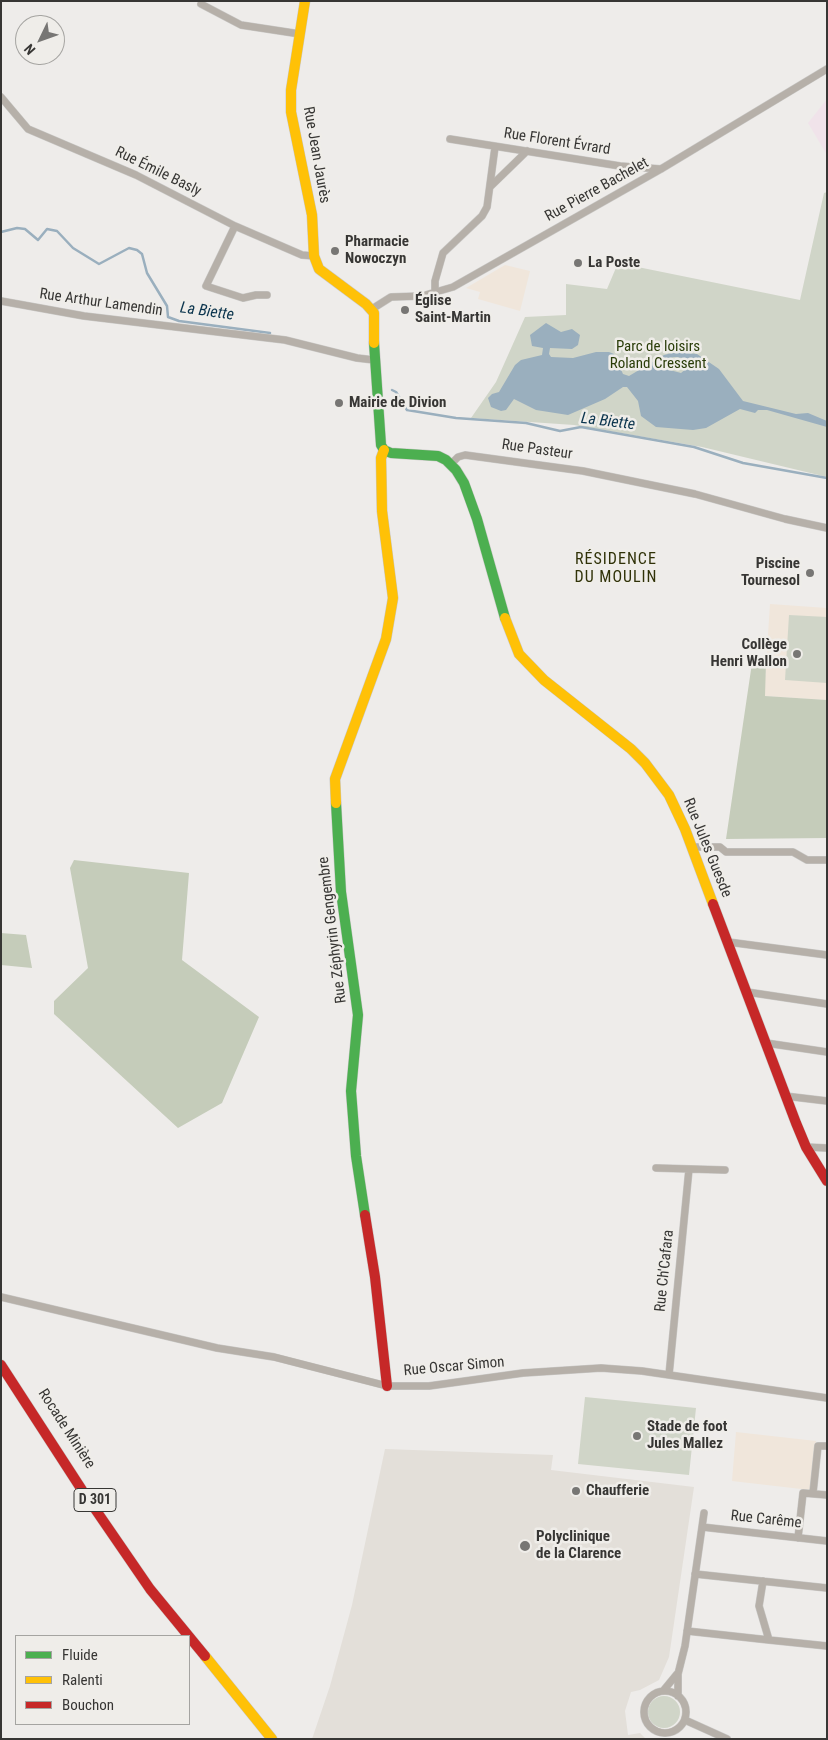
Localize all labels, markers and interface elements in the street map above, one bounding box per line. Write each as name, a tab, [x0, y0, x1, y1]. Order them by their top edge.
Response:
north arrow	[15, 15, 65, 65]
text: N	[21, 41, 38, 58]
street label: Rue Jean Jaurès	[299, 105, 333, 205]
street label: Rue Florent Évrard	[503, 125, 611, 159]
street label: Rue Émile Basly	[112, 143, 204, 201]
street label: Rue Pierre Bachelet	[542, 154, 652, 226]
place label: Pharmacie Nowoczyn	[345, 233, 409, 268]
marker: Pharmacie Nowoczyn	[329, 245, 341, 257]
place label: La Poste	[588, 254, 640, 272]
marker: La Poste	[572, 257, 584, 269]
street label: Rue Arthur Lamendin	[38, 285, 164, 321]
place label: Église Saint-Martin	[415, 292, 491, 327]
water label: La Biette	[179, 299, 235, 325]
marker: Église Saint-Martin	[399, 304, 411, 316]
park label: Parc de loisirs Roland Cressent	[610, 338, 706, 373]
place label: Mairie de Divion	[349, 394, 446, 412]
marker: Mairie de Divion	[333, 397, 345, 409]
water label: La Biette	[580, 409, 636, 435]
street label: Rue Pasteur	[500, 436, 574, 464]
district label: RÉSIDENCE DU MOULIN	[573, 550, 659, 588]
place label: Piscine Tournesol	[741, 555, 800, 590]
marker: Piscine Tournesol	[804, 567, 816, 579]
place label: Collège Henri Wallon	[711, 636, 787, 671]
marker: Collège Henri Wallon	[791, 648, 803, 660]
street label: Rue Jules Guesde	[679, 796, 735, 900]
street label: Rue Zéphyrin Gengembre	[315, 856, 351, 1004]
street label: Rue Ch'Cafara	[652, 1229, 678, 1313]
street label: Rue Oscar Simon	[403, 1354, 505, 1380]
street label: Rocade Minière	[34, 1386, 98, 1472]
place label: Stade de foot Jules Mallez	[647, 1418, 727, 1453]
marker: Stade de foot Jules Mallez	[631, 1430, 643, 1442]
place label: Chaufferie	[586, 1482, 649, 1500]
marker: Chaufferie	[570, 1485, 582, 1497]
road number: D 301	[74, 1488, 116, 1512]
street label: Rue Carême	[730, 1507, 802, 1533]
place label: Polyclinique de la Clarence	[536, 1528, 621, 1563]
marker: Polyclinique de la Clarence	[518, 1539, 532, 1553]
legend	[15, 1635, 190, 1725]
text: Fluide	[62, 1646, 98, 1664]
text: Ralenti	[62, 1671, 103, 1689]
text: Bouchon	[62, 1696, 114, 1714]

